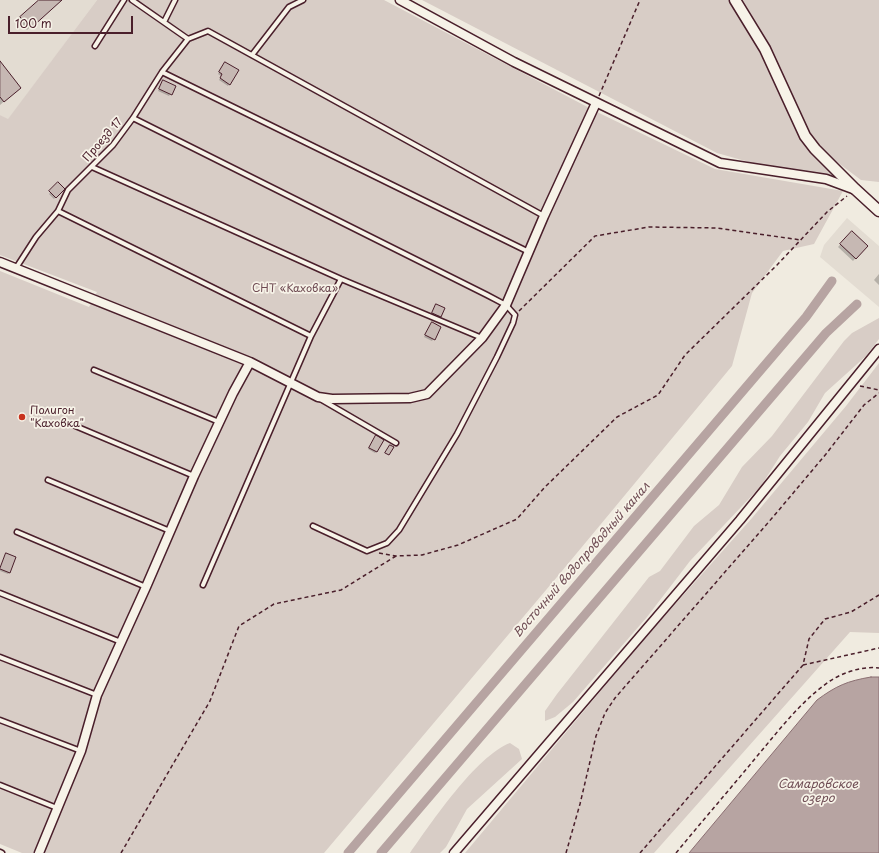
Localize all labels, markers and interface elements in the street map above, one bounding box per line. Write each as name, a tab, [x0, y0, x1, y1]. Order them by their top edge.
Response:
scale bar	[10, 8, 135, 34]
text: 100 m	[15, 14, 52, 32]
street label: Проезд 17	[80, 115, 126, 165]
park label: СНТ «Каховка»	[252, 282, 338, 296]
place label: Полигон "Каховка"	[30, 404, 84, 430]
marker: Полигон "Каховка"	[17, 412, 27, 422]
water label: Восточный водопроводный канал	[511, 480, 653, 640]
water label: Самаровское озеро	[778, 778, 858, 806]

